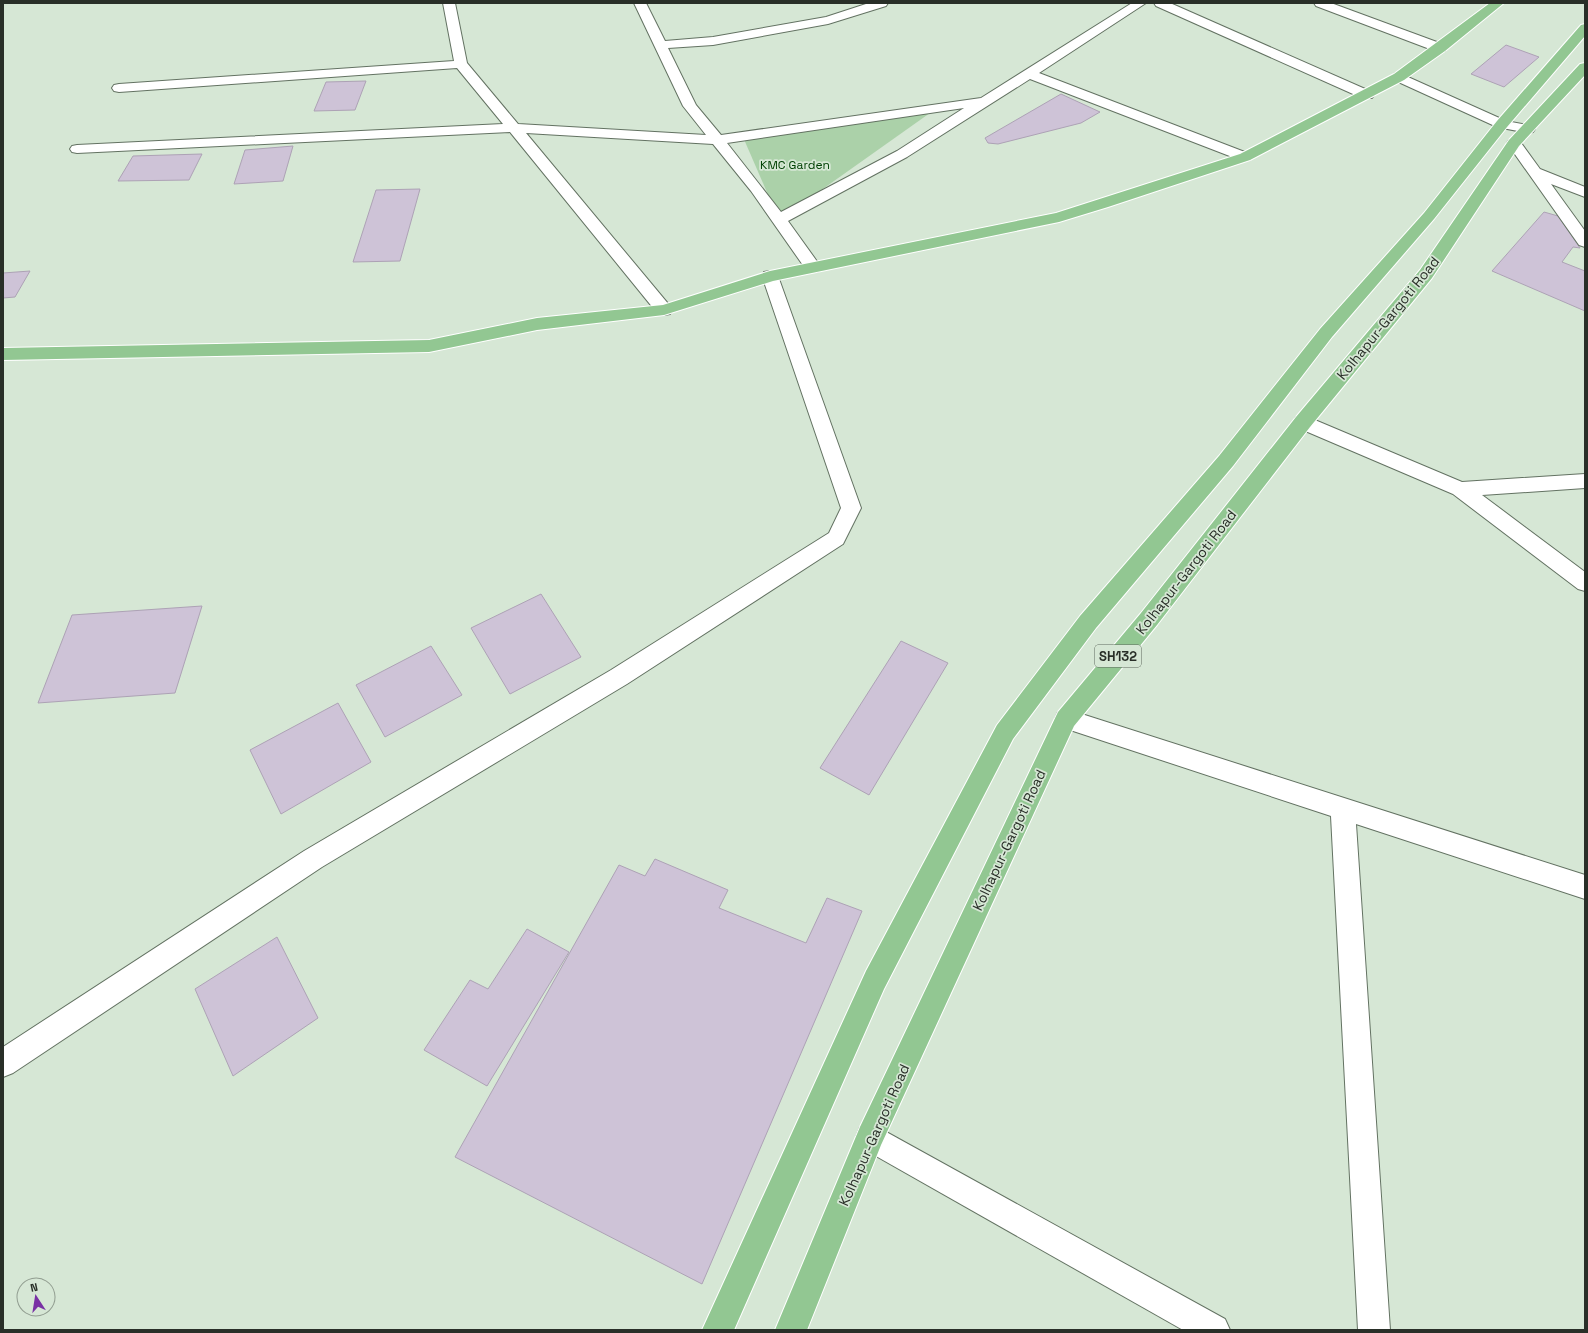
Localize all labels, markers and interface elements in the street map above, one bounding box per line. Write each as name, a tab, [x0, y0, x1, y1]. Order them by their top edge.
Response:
park label: KMC Garden	[760, 157, 830, 173]
street label: Kolhapur-Gargoti Road	[1333, 253, 1443, 383]
street label: Kolhapur-Gargoti Road	[1132, 506, 1240, 638]
road number: SH132	[1095, 645, 1141, 667]
street label: Kolhapur-Gargoti Road	[968, 767, 1050, 913]
street label: Kolhapur-Gargoti Road	[835, 1061, 913, 1209]
north arrow	[16, 1277, 56, 1317]
text: N	[29, 1280, 39, 1295]

